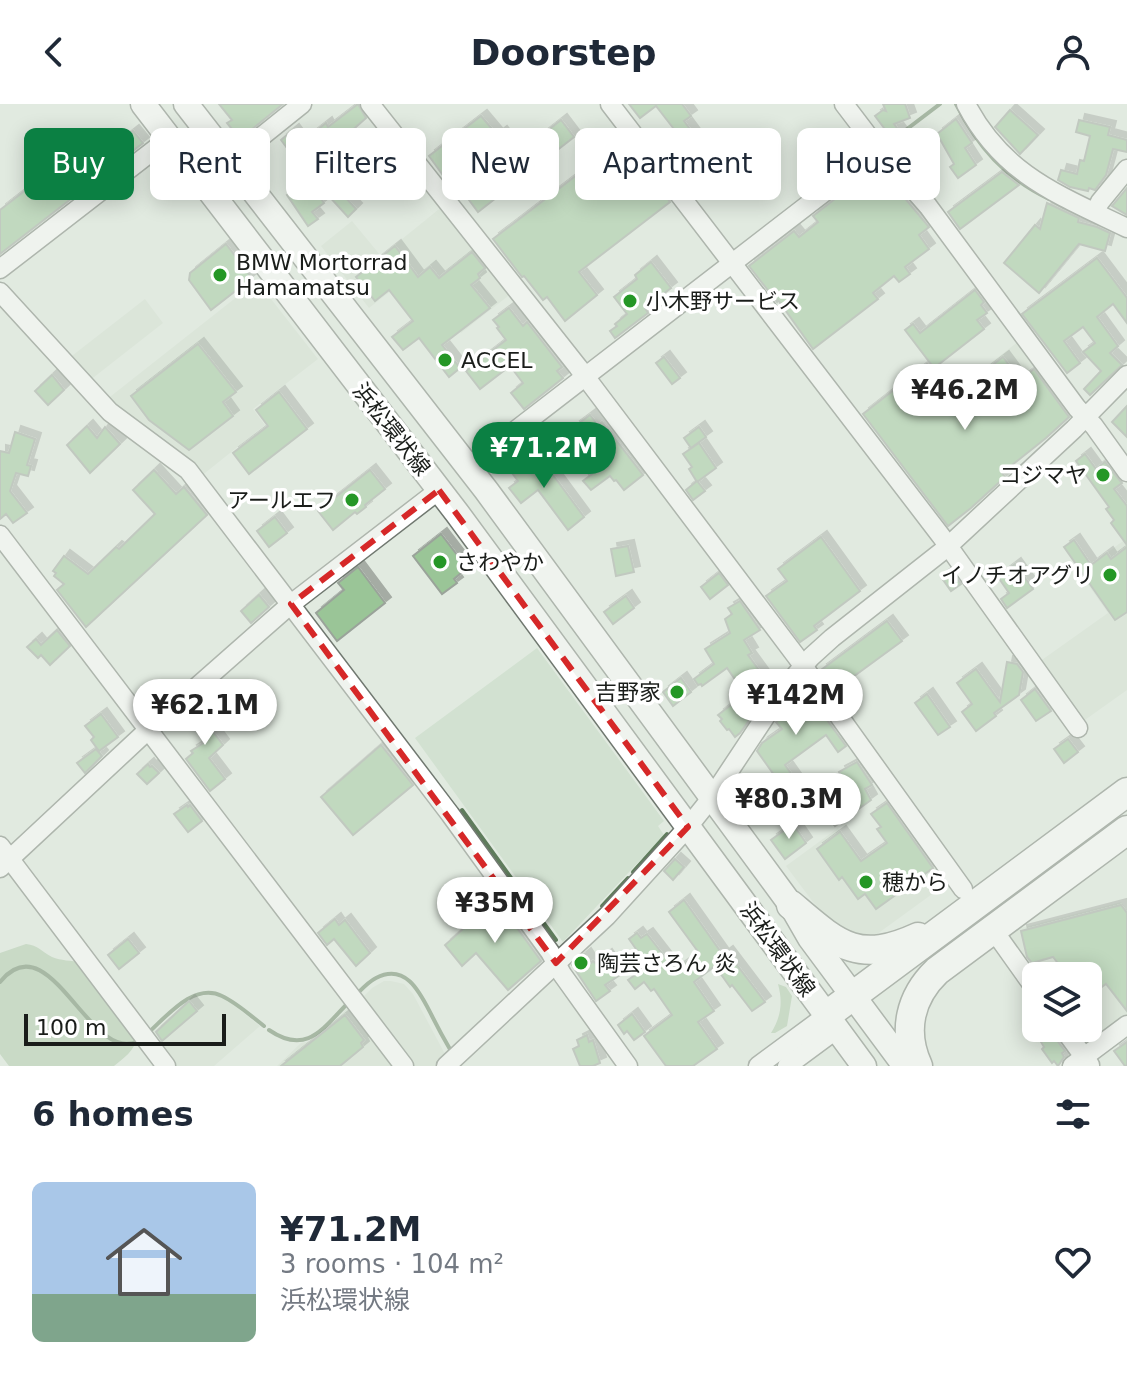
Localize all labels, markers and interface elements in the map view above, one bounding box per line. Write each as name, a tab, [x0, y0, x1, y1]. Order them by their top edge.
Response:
icon: back	[32, 30, 76, 74]
icon: person	[1051, 30, 1095, 74]
text: Doorstep	[471, 32, 656, 73]
chip: Buy	[24, 128, 134, 200]
chip: Rent	[150, 128, 270, 200]
chip: Filters	[286, 128, 426, 200]
chip: New	[442, 128, 559, 200]
chip: Apartment	[575, 128, 781, 200]
chip: House	[797, 128, 940, 200]
place label: BMW Mortorrad Hamamatsu	[236, 250, 408, 300]
marker: BMW Mortorrad Hamamatsu	[211, 266, 229, 284]
place label: 小木野サービス	[646, 289, 800, 314]
marker: 小木野サービス	[621, 292, 639, 310]
place label: ACCEL	[461, 348, 533, 373]
marker: ACCEL	[436, 351, 454, 369]
pin: ¥46.2M	[900, 364, 1030, 432]
text: ¥46.2M	[911, 375, 1019, 405]
street label: 浜松環状線	[348, 378, 435, 480]
pin: ¥71.2M	[479, 422, 609, 490]
text: ¥71.2M	[490, 433, 598, 463]
place label: コジマヤ	[999, 463, 1087, 488]
marker: コジマヤ	[1094, 466, 1112, 484]
place label: アールエフ	[227, 488, 336, 513]
marker: アールエフ	[343, 491, 361, 509]
place label: さわやか	[456, 550, 544, 575]
marker: さわやか	[431, 553, 449, 571]
place label: イノチオアグリ	[941, 563, 1094, 588]
marker: イノチオアグリ	[1101, 566, 1119, 584]
pin: ¥142M	[740, 669, 852, 737]
pin: ¥62.1M	[140, 679, 270, 747]
place label: 吉野家	[595, 680, 661, 705]
text: ¥142M	[747, 680, 845, 710]
marker: 吉野家	[668, 683, 686, 701]
text: ¥62.1M	[151, 690, 259, 720]
pin: ¥80.3M	[724, 773, 854, 841]
text: ¥80.3M	[735, 784, 843, 814]
place label: 穂から	[882, 870, 948, 895]
marker: 穂から	[857, 873, 875, 891]
pin: ¥35M	[448, 877, 542, 945]
text: ¥35M	[455, 888, 535, 918]
street label: 浜松環状線	[735, 897, 820, 1001]
place label: 陶芸さろん 炎	[597, 951, 736, 976]
marker: 陶芸さろん 炎	[572, 954, 590, 972]
map controls	[1022, 962, 1102, 1042]
button: layers	[1022, 962, 1102, 1042]
scale bar	[24, 1010, 226, 1046]
text: 100 m	[36, 1015, 106, 1040]
icon: filters	[1051, 1092, 1095, 1136]
text: 6 homes	[32, 1094, 194, 1134]
text: ¥71.2M	[280, 1209, 421, 1249]
icon: home	[96, 1214, 192, 1310]
icon: heart	[1051, 1240, 1095, 1284]
text: 3 rooms · 104 m²	[280, 1249, 504, 1279]
text: 浜松環状線	[280, 1285, 410, 1315]

